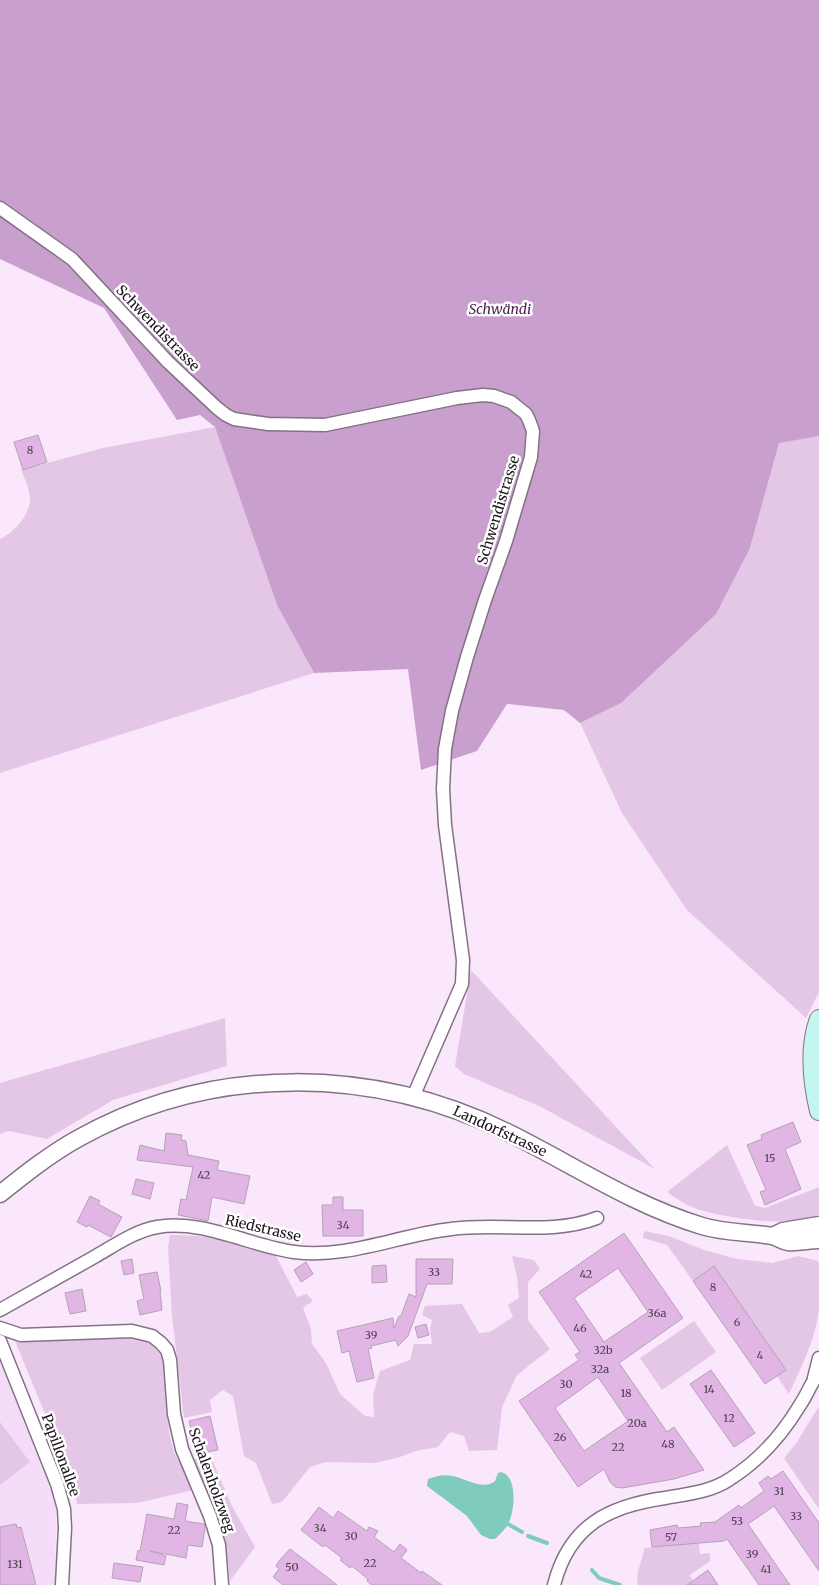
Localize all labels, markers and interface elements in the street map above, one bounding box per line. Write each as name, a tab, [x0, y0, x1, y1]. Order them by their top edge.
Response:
street label: Schwendistrasse	[112, 281, 204, 375]
park label: Schwändi	[469, 300, 531, 318]
house number: 8	[27, 443, 34, 457]
street label: Schwendistrasse	[473, 453, 523, 567]
street label: Landorfstrasse	[450, 1101, 550, 1161]
house number: 15	[764, 1151, 776, 1165]
house number: 42	[198, 1168, 210, 1182]
street label: Riedstrasse	[223, 1211, 303, 1245]
house number: 34	[337, 1218, 350, 1232]
house number: 33	[428, 1265, 440, 1279]
house number: 42	[580, 1267, 592, 1281]
house number: 8	[710, 1280, 717, 1294]
house number: 36a	[648, 1306, 667, 1320]
house number: 6	[734, 1315, 741, 1329]
house number: 46	[573, 1321, 587, 1335]
house number: 39	[365, 1328, 378, 1342]
house number: 32b	[594, 1343, 613, 1357]
house number: 4	[757, 1348, 764, 1362]
house number: 32a	[591, 1362, 609, 1376]
house number: 30	[559, 1377, 573, 1391]
house number: 14	[703, 1382, 715, 1396]
house number: 18	[620, 1386, 632, 1400]
street label: Papillonallee	[38, 1411, 84, 1499]
house number: 12	[723, 1411, 735, 1425]
house number: 20a	[627, 1416, 647, 1430]
street label: Schalenholzweg	[185, 1425, 239, 1535]
house number: 26	[554, 1430, 567, 1444]
house number: 48	[661, 1437, 675, 1451]
house number: 22	[612, 1440, 624, 1454]
house number: 31	[774, 1484, 784, 1498]
house number: 33	[790, 1509, 802, 1523]
house number: 53	[731, 1514, 743, 1528]
house number: 34	[314, 1521, 327, 1535]
house number: 22	[168, 1523, 180, 1537]
house number: 30	[344, 1529, 358, 1543]
house number: 57	[665, 1530, 677, 1544]
house number: 39	[746, 1547, 759, 1561]
house number: 22	[364, 1556, 376, 1570]
house number: 131	[7, 1557, 23, 1571]
house number: 50	[285, 1560, 299, 1574]
house number: 41	[761, 1562, 771, 1576]

